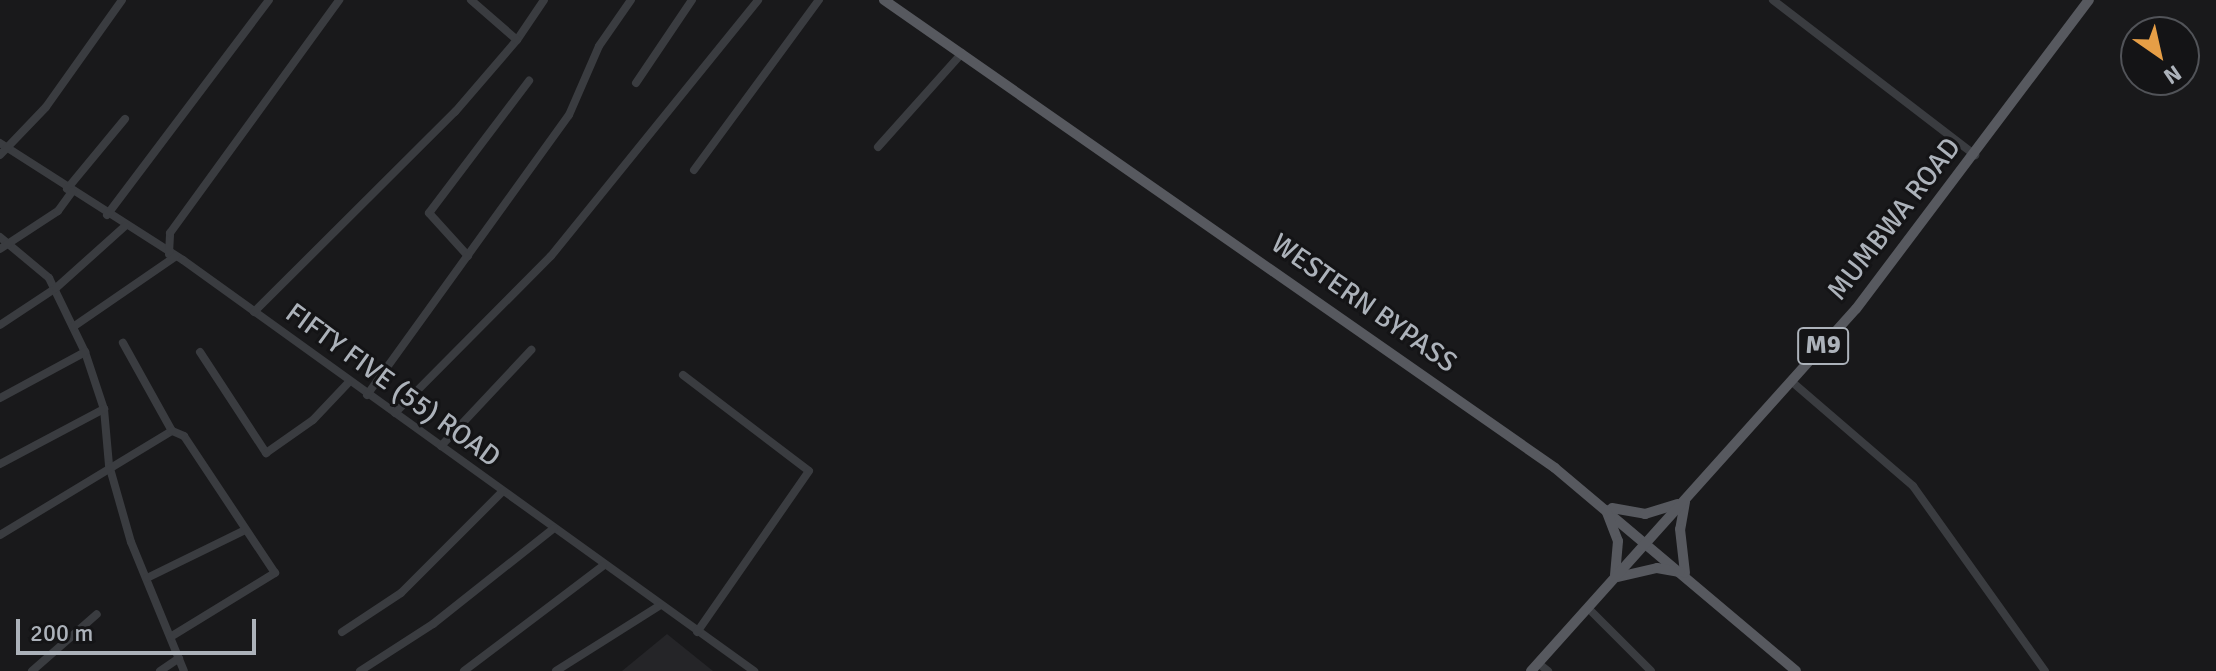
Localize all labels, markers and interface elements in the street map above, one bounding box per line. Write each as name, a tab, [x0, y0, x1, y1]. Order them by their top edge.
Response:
north arrow	[2120, 16, 2200, 96]
text: N	[2159, 59, 2186, 90]
street label: MUMBWA ROAD	[1820, 131, 1968, 307]
street label: WESTERN BYPASS	[1265, 226, 1463, 380]
street label: FIFTY FIVE (55) ROAD	[279, 296, 507, 474]
road number: M9	[1797, 324, 1849, 368]
scale bar	[20, 603, 260, 653]
text: 200 m	[30, 618, 93, 648]

